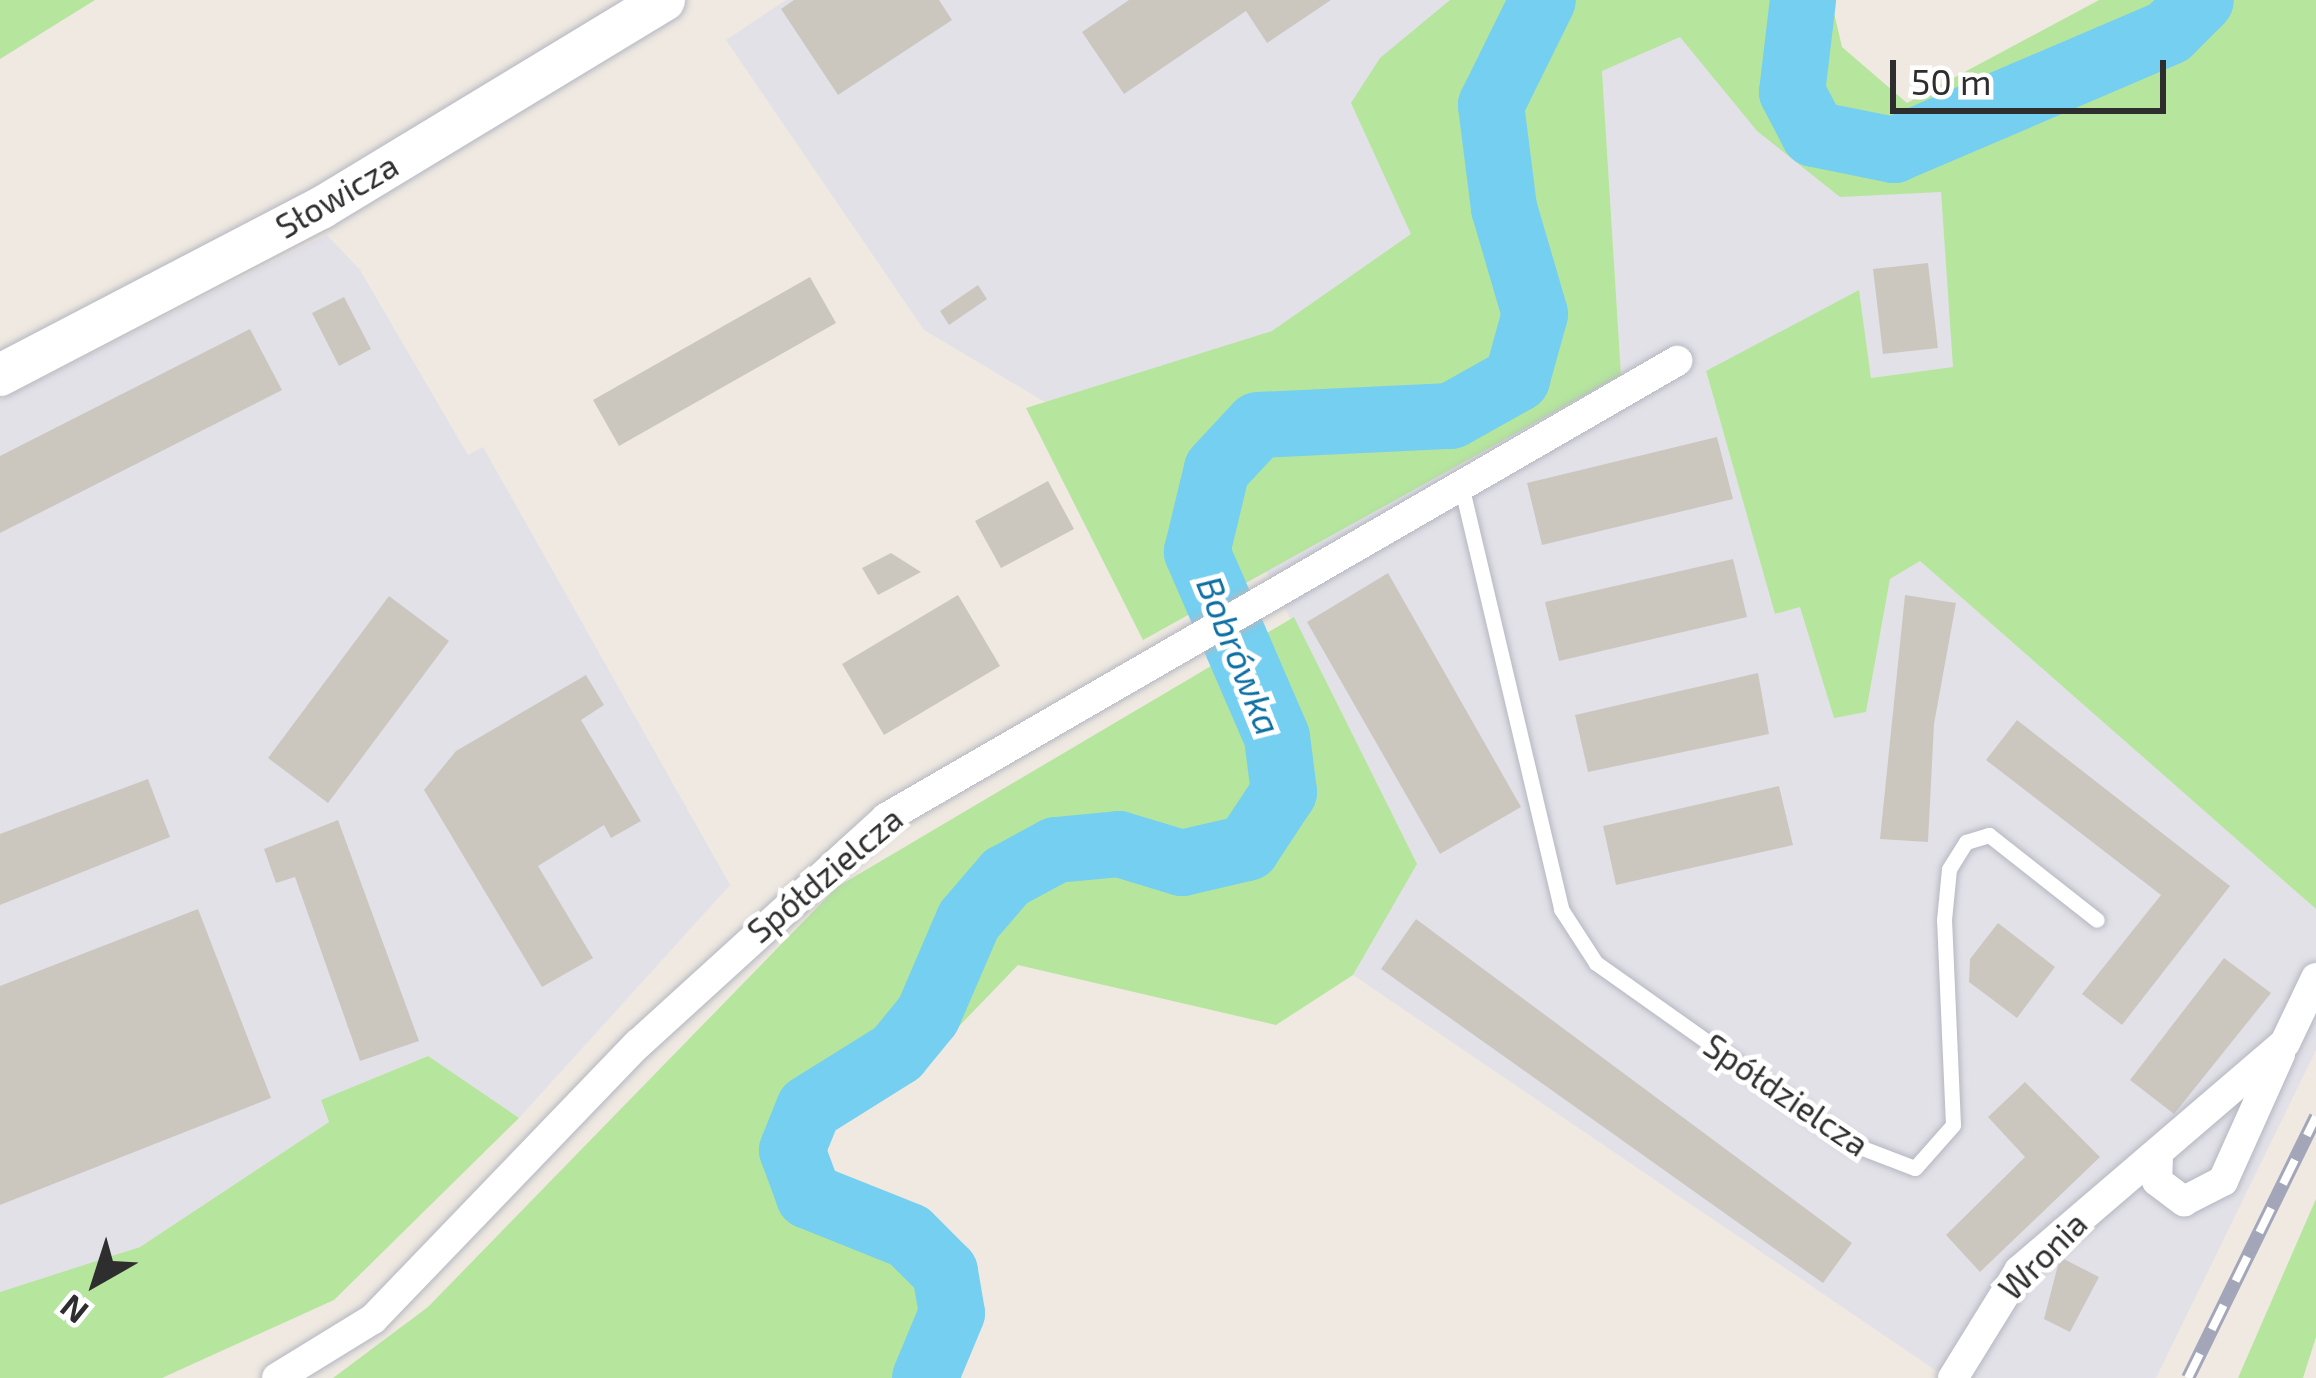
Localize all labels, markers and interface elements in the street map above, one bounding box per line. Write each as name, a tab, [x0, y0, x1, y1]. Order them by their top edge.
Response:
scale bar	[1896, 36, 2172, 110]
text: 50 m	[1911, 59, 1992, 102]
street label: Słowicza	[269, 145, 405, 247]
water label: Bobrówka	[1189, 569, 1291, 741]
street label: Spółdzielcza	[740, 799, 910, 951]
street label: Spółdzielcza	[1696, 1026, 1876, 1164]
street label: Wronia	[1991, 1204, 2095, 1308]
north arrow	[36, 1222, 156, 1342]
text: N	[52, 1287, 95, 1333]

